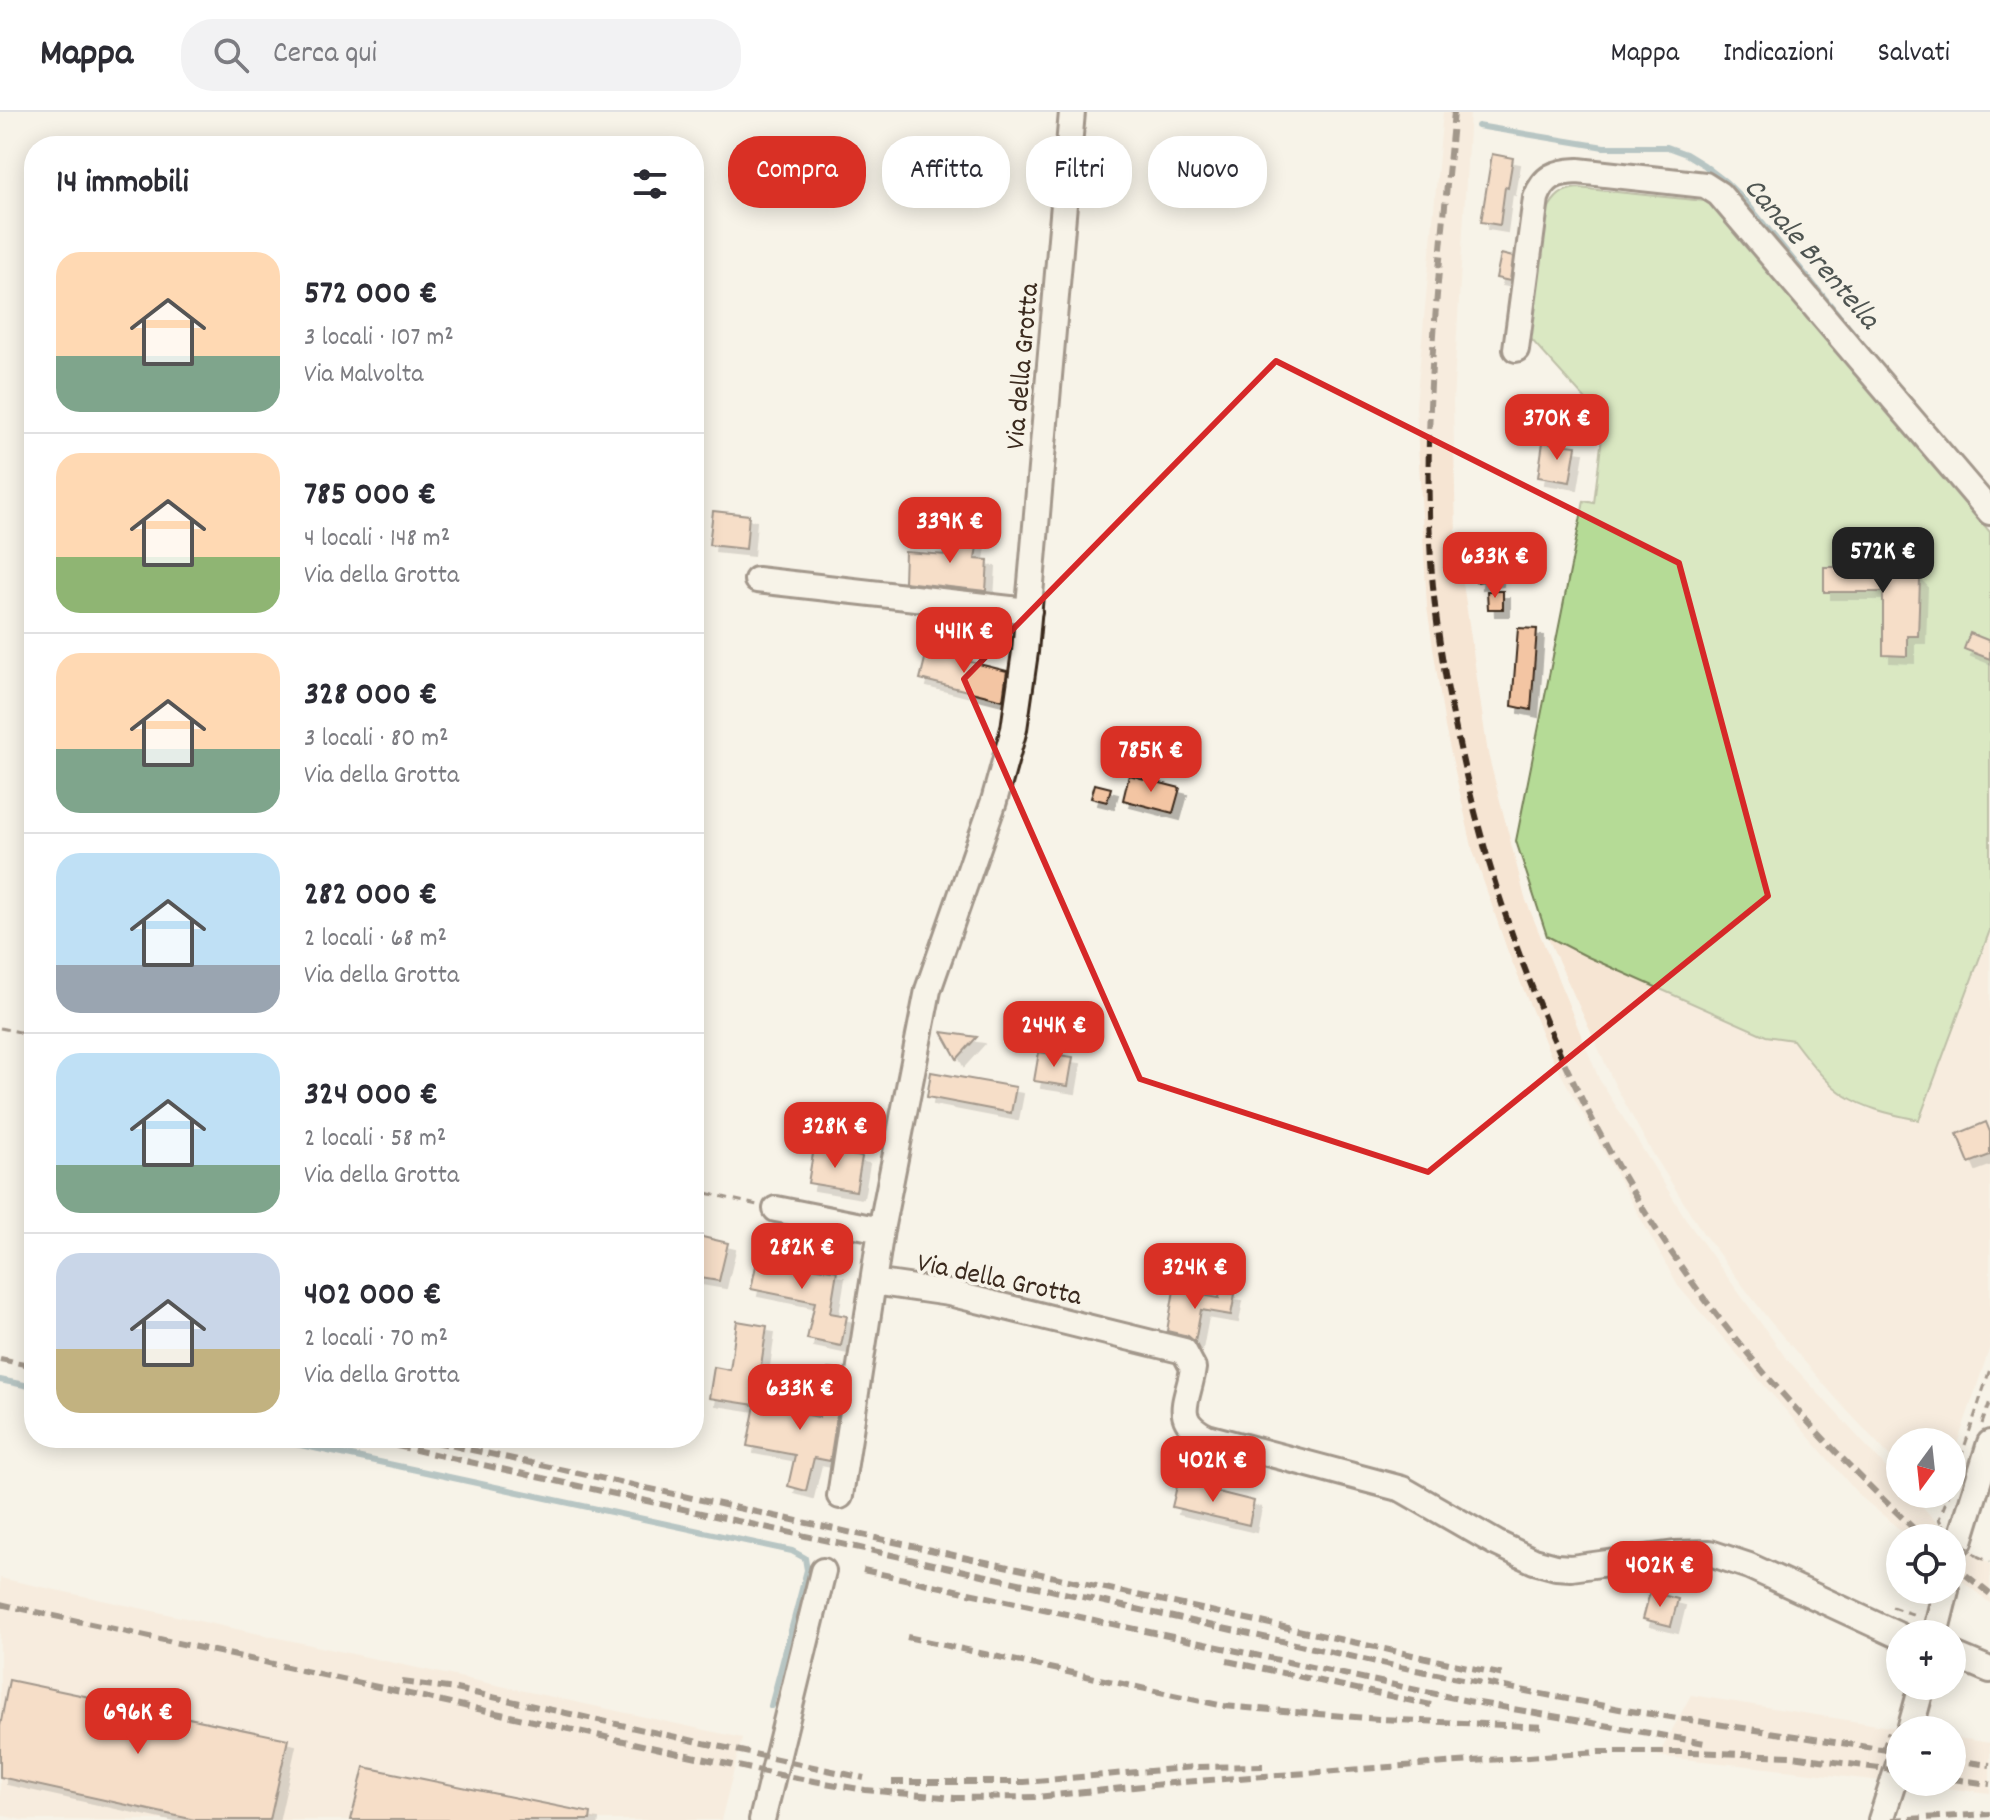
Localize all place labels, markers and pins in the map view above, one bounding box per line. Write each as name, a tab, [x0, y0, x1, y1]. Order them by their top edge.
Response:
pin: 370K €	[1492, 394, 1622, 462]
pin: 339K €	[885, 497, 1015, 565]
pin: 572K €	[1818, 527, 1948, 595]
pin: 633K €	[1430, 532, 1560, 600]
pin: 441K €	[899, 607, 1029, 675]
pin: 785K €	[1086, 726, 1216, 794]
pin: 244K €	[989, 1001, 1119, 1069]
pin: 328K €	[770, 1102, 900, 1170]
pin: 282K €	[737, 1223, 867, 1291]
pin: 324K €	[1130, 1243, 1260, 1311]
pin: 633K €	[735, 1364, 865, 1432]
pin: 402K €	[1148, 1436, 1278, 1504]
pin: 402K €	[1595, 1541, 1725, 1609]
pin: 696K €	[73, 1688, 203, 1756]

